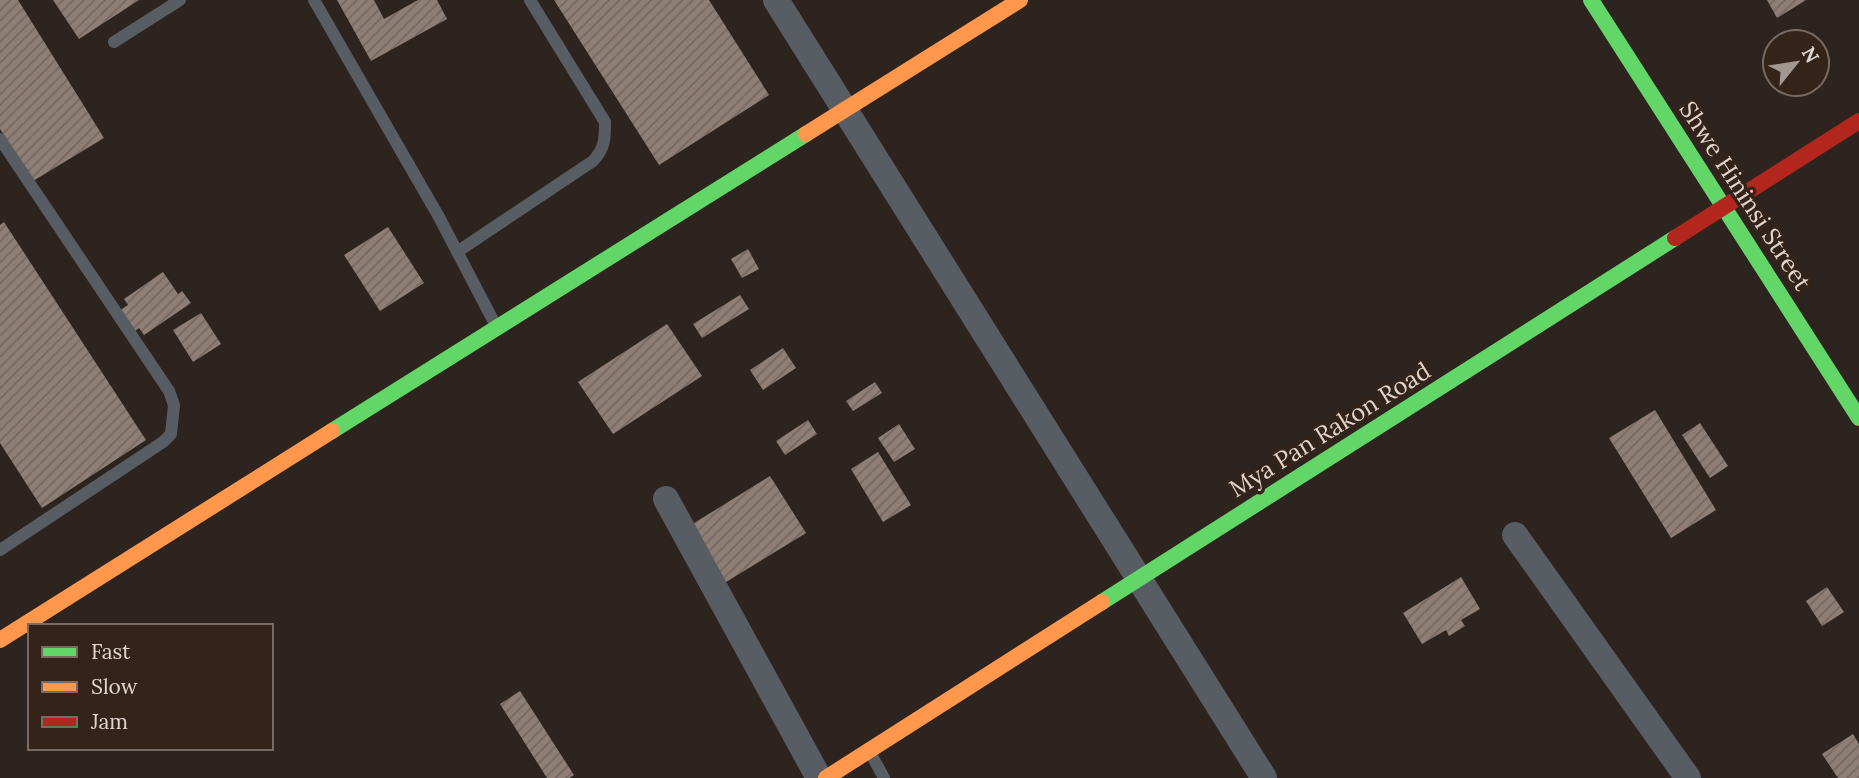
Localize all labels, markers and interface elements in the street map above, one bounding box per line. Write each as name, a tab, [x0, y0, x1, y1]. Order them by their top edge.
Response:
north arrow	[1761, 28, 1831, 98]
text: N	[1797, 42, 1825, 67]
street label: Shwe Hininsi Street	[1673, 95, 1819, 297]
street label: Mya Pan Rakon Road	[1223, 355, 1436, 504]
legend	[28, 624, 273, 750]
text: Fast	[91, 638, 131, 665]
text: Slow	[91, 673, 138, 700]
text: Jam	[90, 708, 128, 735]

